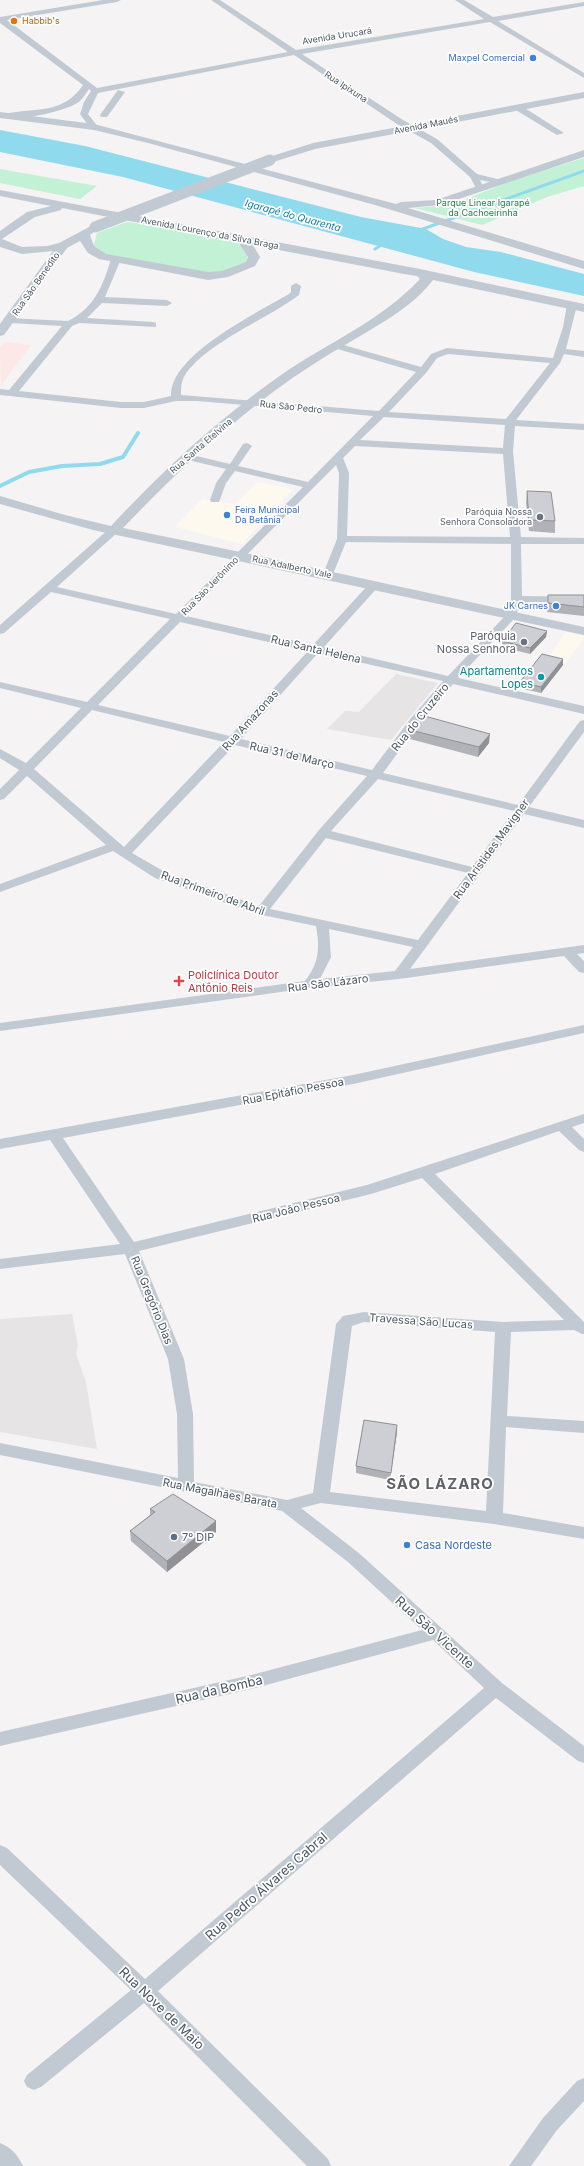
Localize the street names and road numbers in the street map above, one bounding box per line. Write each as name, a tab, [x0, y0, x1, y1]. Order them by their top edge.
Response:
street label: Avenida Urucará	[301, 25, 373, 46]
street label: Rua Ipixuna	[323, 69, 370, 105]
street label: Avenida Maués	[393, 113, 459, 136]
street label: Avenida Lourenço da Silva Braga	[140, 214, 280, 251]
street label: Rua São Benedito	[10, 250, 62, 318]
street label: Rua São Pedro	[259, 398, 323, 415]
street label: Rua Santa Etelvina	[167, 416, 234, 476]
street label: Rua Adalberto Vale	[251, 553, 333, 580]
street label: Rua São Jerônimo	[179, 554, 240, 617]
street label: Rua Santa Helena	[270, 632, 362, 666]
street label: Rua do Cruzeiro	[388, 680, 452, 754]
street label: Rua Amazonas	[219, 686, 281, 753]
street label: Rua 31 de Março	[248, 738, 336, 772]
street label: Rua Aristides Mavigner	[450, 796, 532, 902]
street label: Rua Primeiro de Abril	[159, 868, 267, 918]
street label: Rua São Lázaro	[287, 971, 369, 995]
street label: Rua Epitáfio Pessoa	[241, 1074, 345, 1108]
street label: Rua João Pessoa	[251, 1190, 341, 1226]
street label: Rua Gregório Dias	[128, 1254, 176, 1346]
street label: Travessa São Lucas	[369, 1310, 474, 1332]
street label: Rua Magalhães Barata	[162, 1475, 278, 1511]
street label: Rua São Vicente	[392, 1592, 478, 1672]
street label: Rua da Bomba	[174, 1671, 264, 1707]
street label: Rua Pedro Álvares Cabral	[202, 1829, 330, 1943]
street label: Rua Nove de Maio	[116, 1963, 208, 2053]

